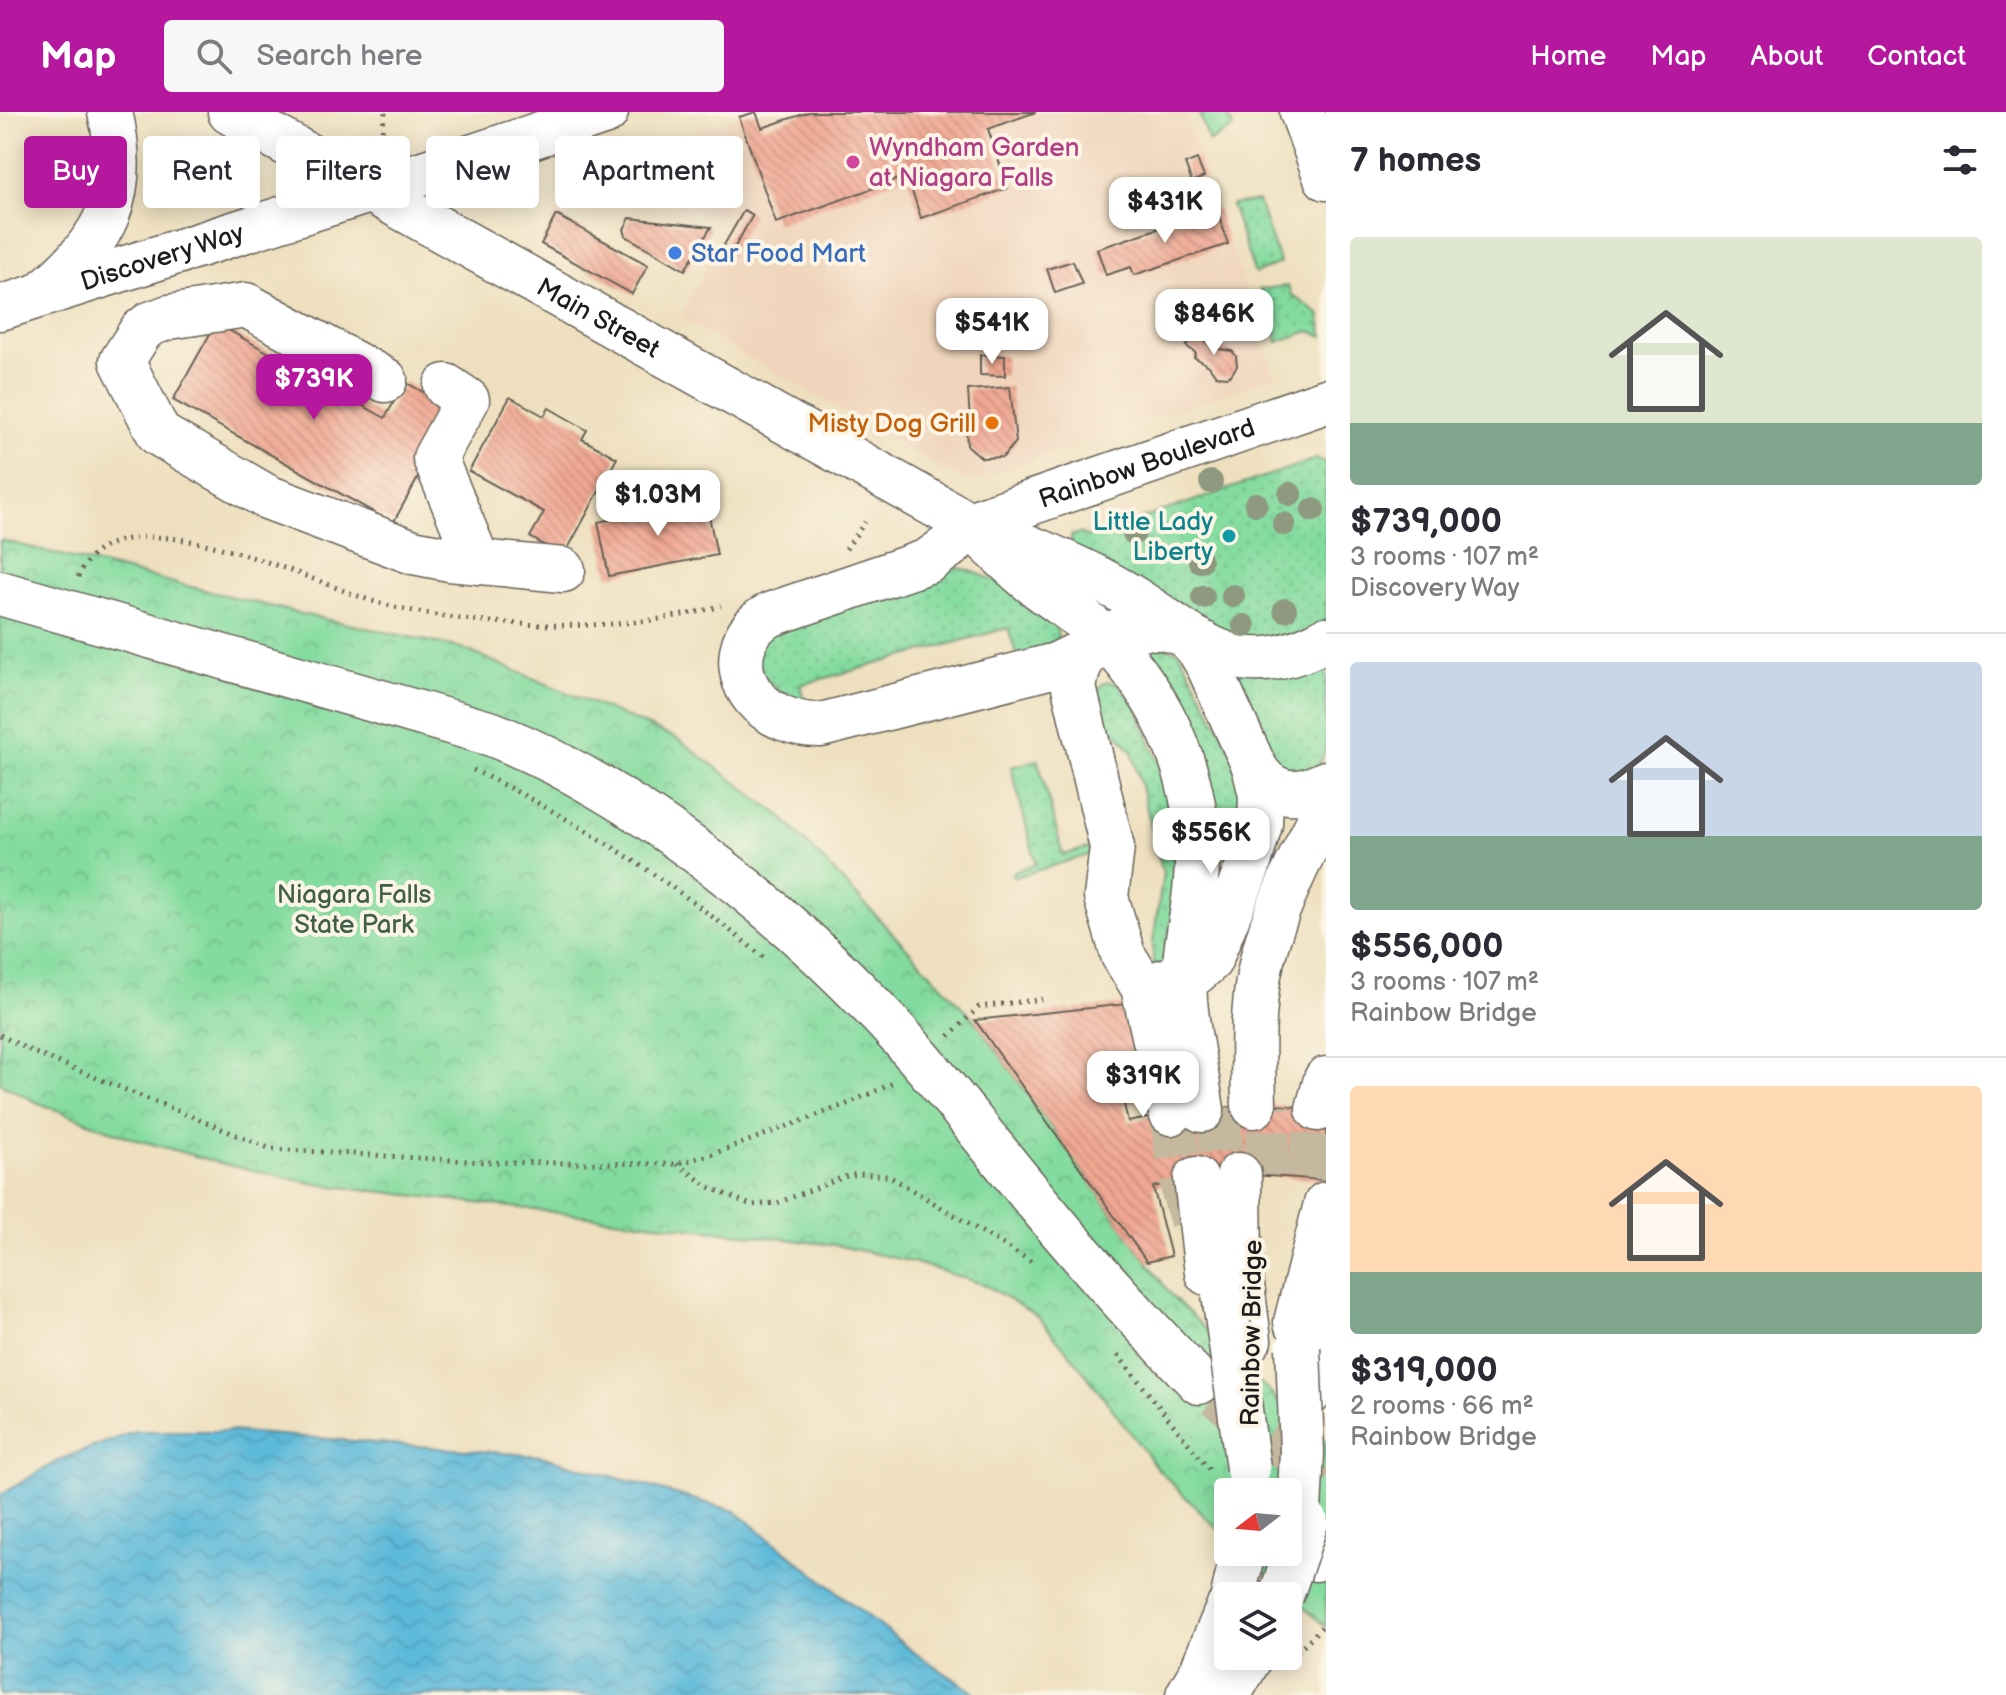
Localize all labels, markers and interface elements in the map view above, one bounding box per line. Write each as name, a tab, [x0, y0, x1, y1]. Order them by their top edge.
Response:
search box	[164, 20, 724, 92]
text: Map	[40, 34, 116, 79]
icon: search	[192, 34, 236, 78]
text: Search here	[256, 38, 423, 74]
text: Home	[1530, 40, 1606, 73]
text: Map	[1650, 40, 1707, 73]
text: About	[1751, 40, 1823, 73]
text: Contact	[1867, 40, 1966, 73]
place label: Wyndham Garden at Niagara Falls	[869, 133, 1079, 194]
chip: Buy	[24, 136, 127, 208]
chip: Rent	[143, 136, 260, 208]
chip: Filters	[276, 136, 410, 208]
chip: New	[426, 136, 539, 208]
chip: Apartment	[555, 136, 743, 208]
icon: filters	[1938, 138, 1982, 182]
text: 7 homes	[1350, 140, 1481, 181]
marker: Wyndham Garden at Niagara Falls	[844, 153, 862, 171]
pin: $431K	[1109, 177, 1221, 245]
text: $431K	[1127, 187, 1203, 218]
street label: Discovery Way	[77, 218, 248, 298]
place label: Star Food Mart	[691, 239, 866, 270]
marker: Star Food Mart	[666, 244, 684, 262]
street label: Main Street	[531, 272, 665, 365]
pin: $846K	[1158, 289, 1270, 357]
icon: home	[1594, 289, 1738, 433]
pin: $541K	[936, 298, 1048, 366]
text: $846K	[1173, 299, 1255, 330]
text: $541K	[954, 308, 1030, 339]
pin: $739K	[258, 354, 370, 422]
text: $739K	[274, 364, 354, 395]
place label: Misty Dog Grill	[808, 409, 976, 440]
street label: Rainbow Boulevard	[1035, 413, 1259, 516]
marker: Misty Dog Grill	[983, 414, 1001, 432]
pin: $1.03M	[593, 470, 723, 538]
text: $1.03M	[614, 480, 702, 511]
text: $739,000	[1350, 501, 1502, 542]
place label: Little Lady Liberty	[1092, 507, 1213, 568]
marker: Little Lady Liberty	[1220, 527, 1238, 545]
text: 3 rooms · 107 m²	[1350, 542, 1539, 573]
text: Discovery Way	[1350, 573, 1519, 604]
icon: home	[1594, 714, 1738, 858]
pin: $556K	[1155, 808, 1267, 876]
text: $556K	[1171, 818, 1251, 849]
park label: Niagara Falls State Park	[277, 880, 431, 941]
text: $556,000	[1350, 926, 1503, 967]
text: 3 rooms · 107 m²	[1350, 967, 1539, 998]
text: Rainbow Bridge	[1350, 998, 1537, 1029]
pin: $319K	[1087, 1051, 1199, 1119]
text: $319K	[1105, 1061, 1181, 1092]
icon: home	[1594, 1138, 1738, 1282]
street label: Rainbow Bridge	[1235, 1239, 1270, 1427]
text: $319,000	[1350, 1350, 1498, 1391]
text: 2 rooms · 66 m²	[1350, 1391, 1534, 1422]
text: Rainbow Bridge	[1350, 1422, 1537, 1453]
north arrow	[1214, 1478, 1302, 1566]
map controls	[1214, 1478, 1302, 1670]
button: layers	[1214, 1582, 1302, 1670]

